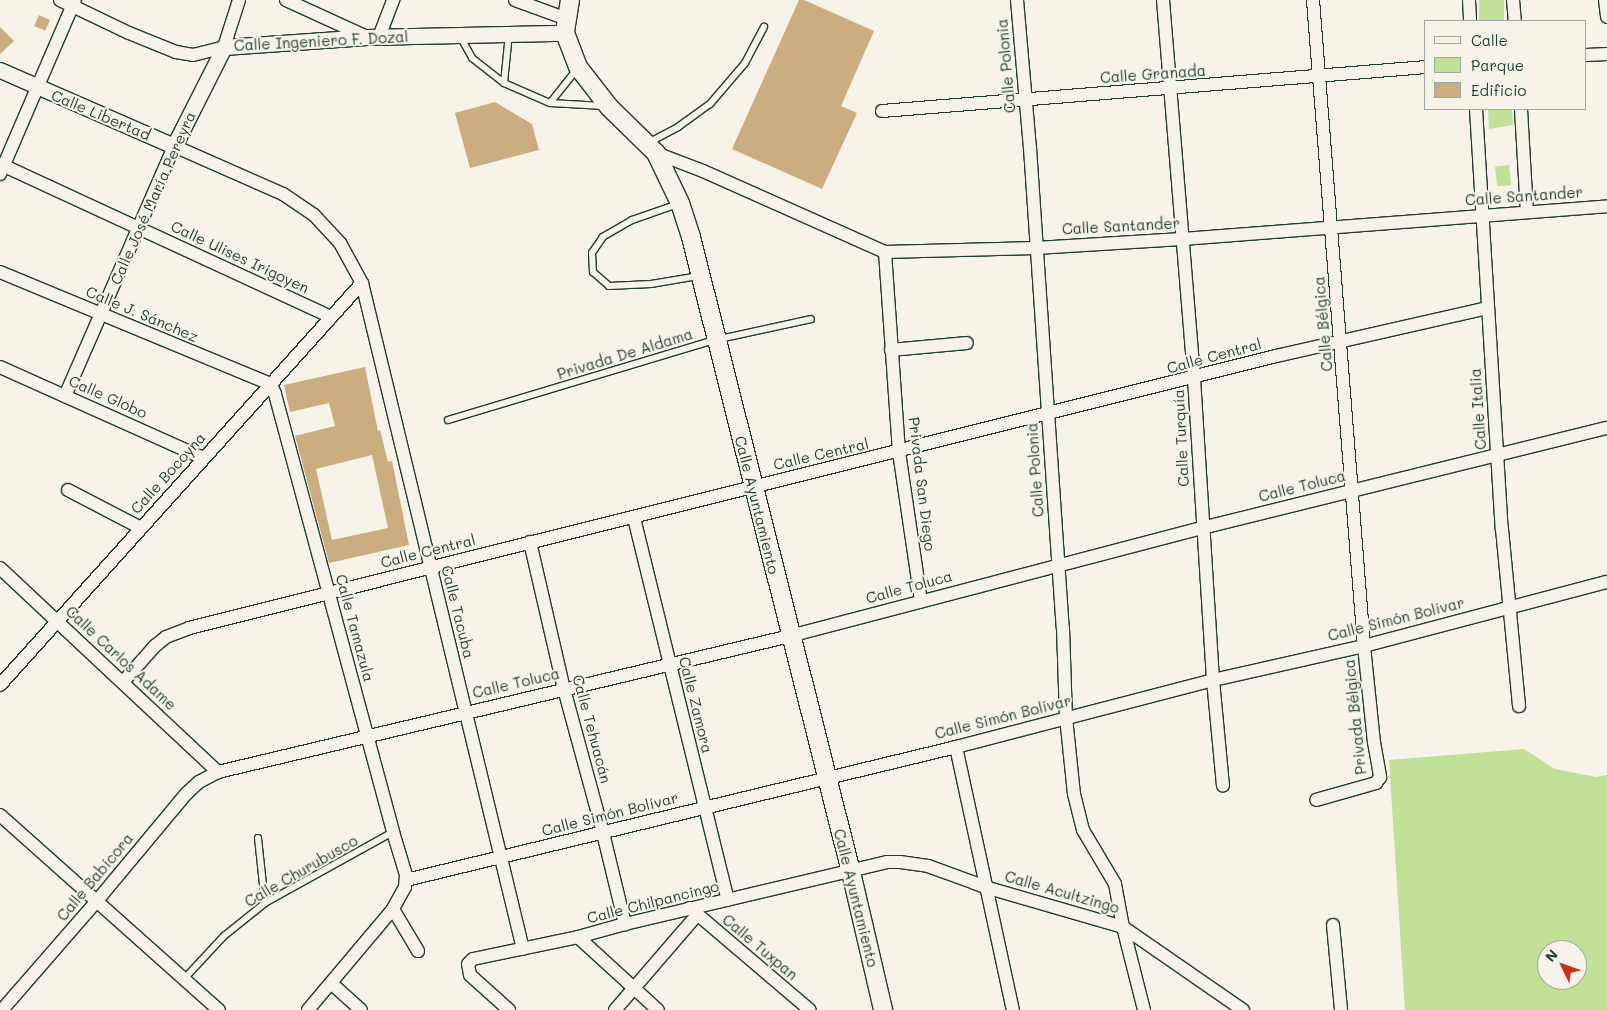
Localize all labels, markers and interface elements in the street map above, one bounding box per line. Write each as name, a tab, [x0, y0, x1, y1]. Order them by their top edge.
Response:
street label: Calle Polonia	[993, 18, 1019, 114]
legend	[1424, 20, 1587, 110]
street label: Calle Ingeniero F. Dozal	[233, 27, 409, 55]
text: Calle	[1471, 30, 1508, 50]
text: Parque	[1471, 55, 1524, 75]
street label: Calle Granada	[1099, 61, 1207, 87]
text: Edificio	[1471, 80, 1526, 100]
street label: Calle Libertad	[49, 86, 153, 144]
street label: Calle José María Pereyra	[107, 109, 199, 287]
street label: Calle Santander	[1464, 183, 1584, 209]
street label: Calle Santander	[1061, 214, 1181, 238]
street label: Calle Ulises Irigoyen	[168, 217, 312, 297]
street label: Calle Bélgica	[1310, 276, 1336, 372]
street label: Calle J. Sánchez	[83, 282, 201, 346]
street label: Privada De Aldama	[555, 325, 695, 383]
street label: Calle Central	[1165, 335, 1263, 377]
street label: Calle Italia	[1466, 368, 1490, 450]
street label: Calle Globo	[66, 372, 150, 422]
street label: Calle Turquía	[1169, 389, 1193, 487]
street label: Privada San Diego	[905, 416, 939, 552]
street label: Calle Polonia	[1023, 422, 1047, 518]
street label: Calle Bocoyna	[127, 429, 209, 517]
street label: Calle Ayuntamiento	[731, 434, 783, 576]
street label: Calle Central	[772, 434, 870, 474]
street label: Calle Toluca	[1257, 466, 1347, 506]
street label: Calle Central	[379, 531, 477, 571]
street label: Calle Tacuba	[438, 564, 478, 660]
street label: Calle Toluca	[864, 567, 954, 607]
street label: Calle Tamazula	[332, 572, 378, 684]
street label: Calle Simón Bolívar	[1326, 593, 1466, 645]
street label: Calle Carlos Adame	[62, 602, 180, 714]
street label: Calle Zamora	[675, 655, 717, 755]
street label: Privada Bélgica	[1340, 658, 1370, 776]
street label: Calle Toluca	[471, 664, 561, 702]
street label: Calle Tehuacán	[569, 673, 615, 785]
street label: Calle Simón Bolívar	[933, 691, 1073, 743]
street label: Calle Simón Bolívar	[540, 788, 680, 840]
street label: Calle Ayuntamiento	[830, 827, 882, 969]
street label: Calle Babícora	[53, 829, 137, 925]
street label: Calle Churubusco	[241, 831, 361, 911]
street label: Calle Acultzingo	[1003, 867, 1121, 917]
street label: Calle Chilpancingo	[585, 877, 721, 927]
street label: Calle Tuxpan	[719, 910, 801, 984]
north arrow	[1537, 940, 1587, 990]
text: N	[1541, 945, 1562, 966]

